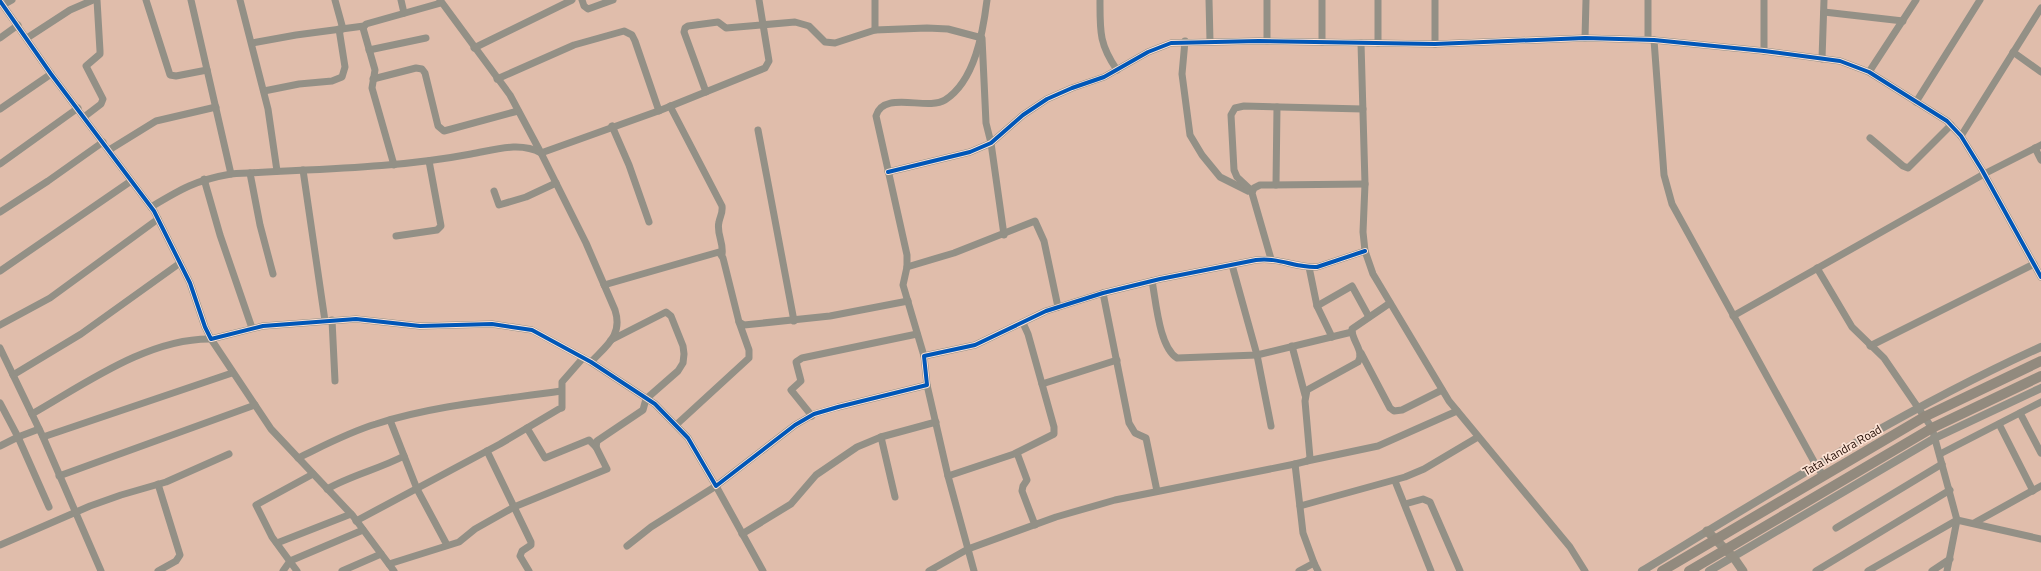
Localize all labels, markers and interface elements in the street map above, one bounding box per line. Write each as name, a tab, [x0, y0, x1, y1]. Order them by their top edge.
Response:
street label: Tata Kandra Road	[1799, 420, 1885, 480]

